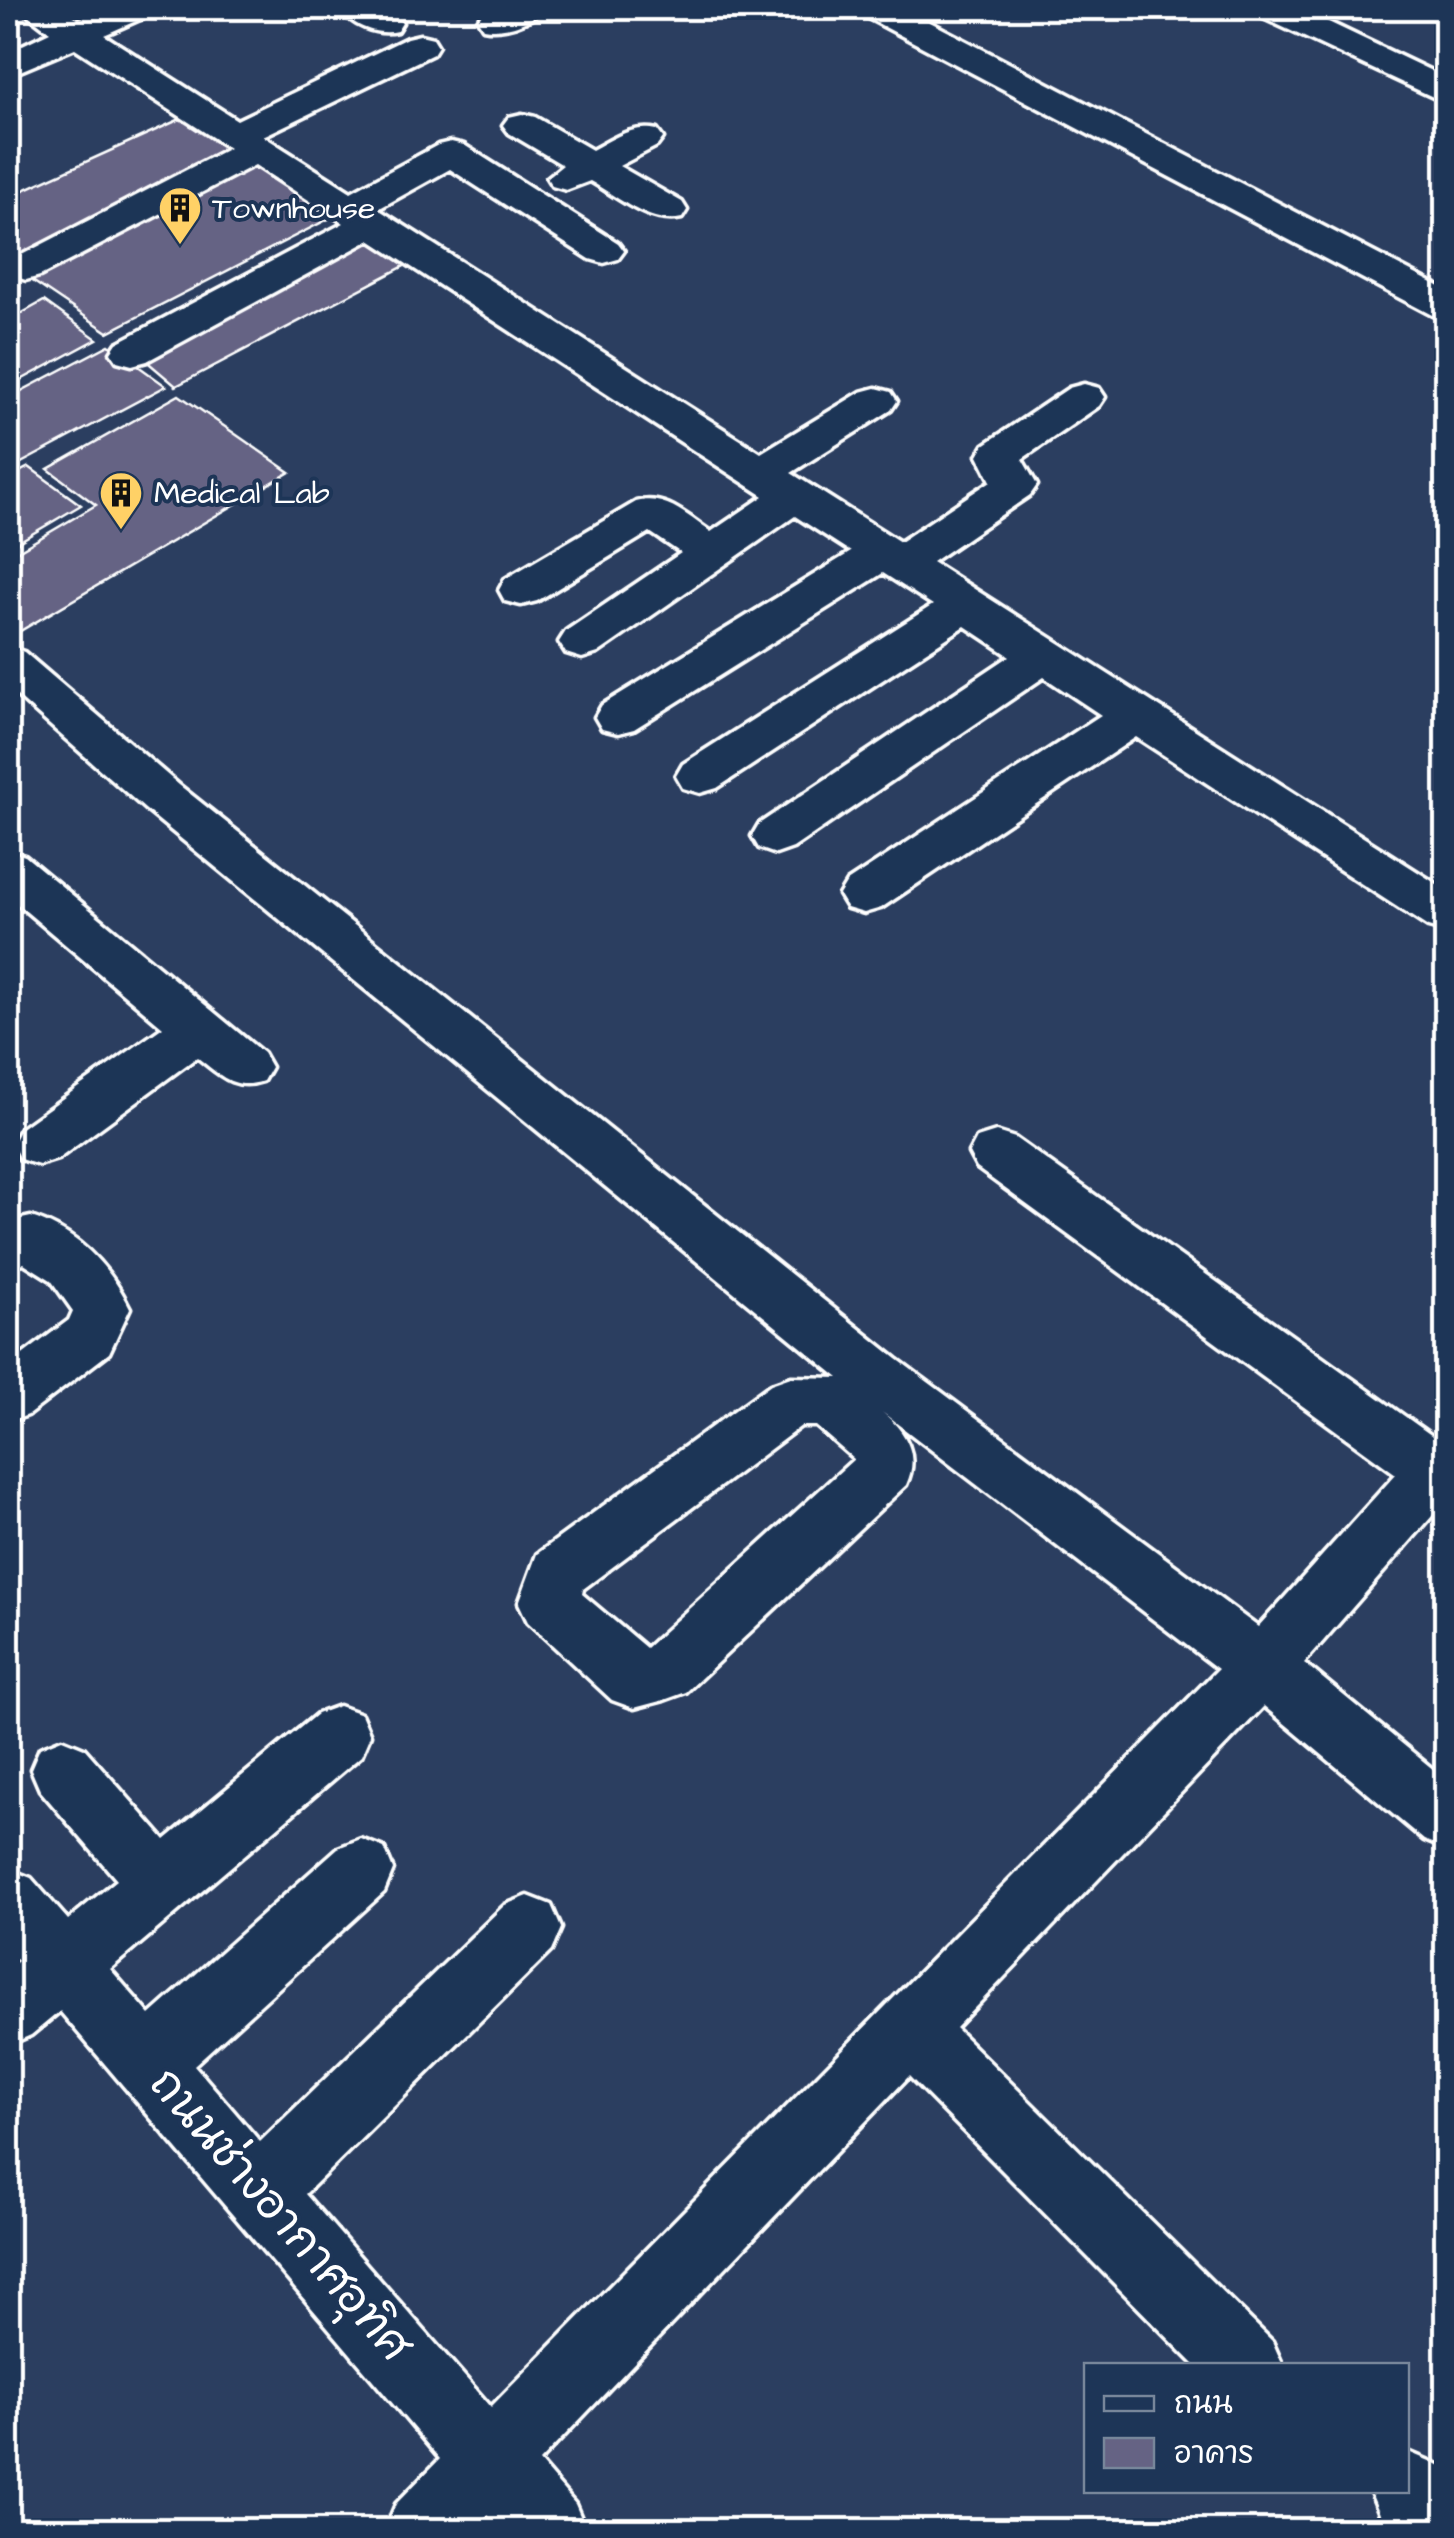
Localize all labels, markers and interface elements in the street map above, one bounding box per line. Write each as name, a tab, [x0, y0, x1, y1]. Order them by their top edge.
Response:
building icon: Townhouse	[157, 185, 203, 246]
place label: Townhouse	[212, 186, 375, 231]
building icon: Medical Lab	[98, 470, 144, 531]
place label: Medical Lab	[154, 471, 330, 516]
street label: ถนนช่างอากาศอุทิศ	[134, 2055, 425, 2377]
legend	[1084, 2363, 1409, 2493]
text: ถนน	[1174, 2383, 1233, 2425]
text: อาคาร	[1174, 2433, 1254, 2475]

